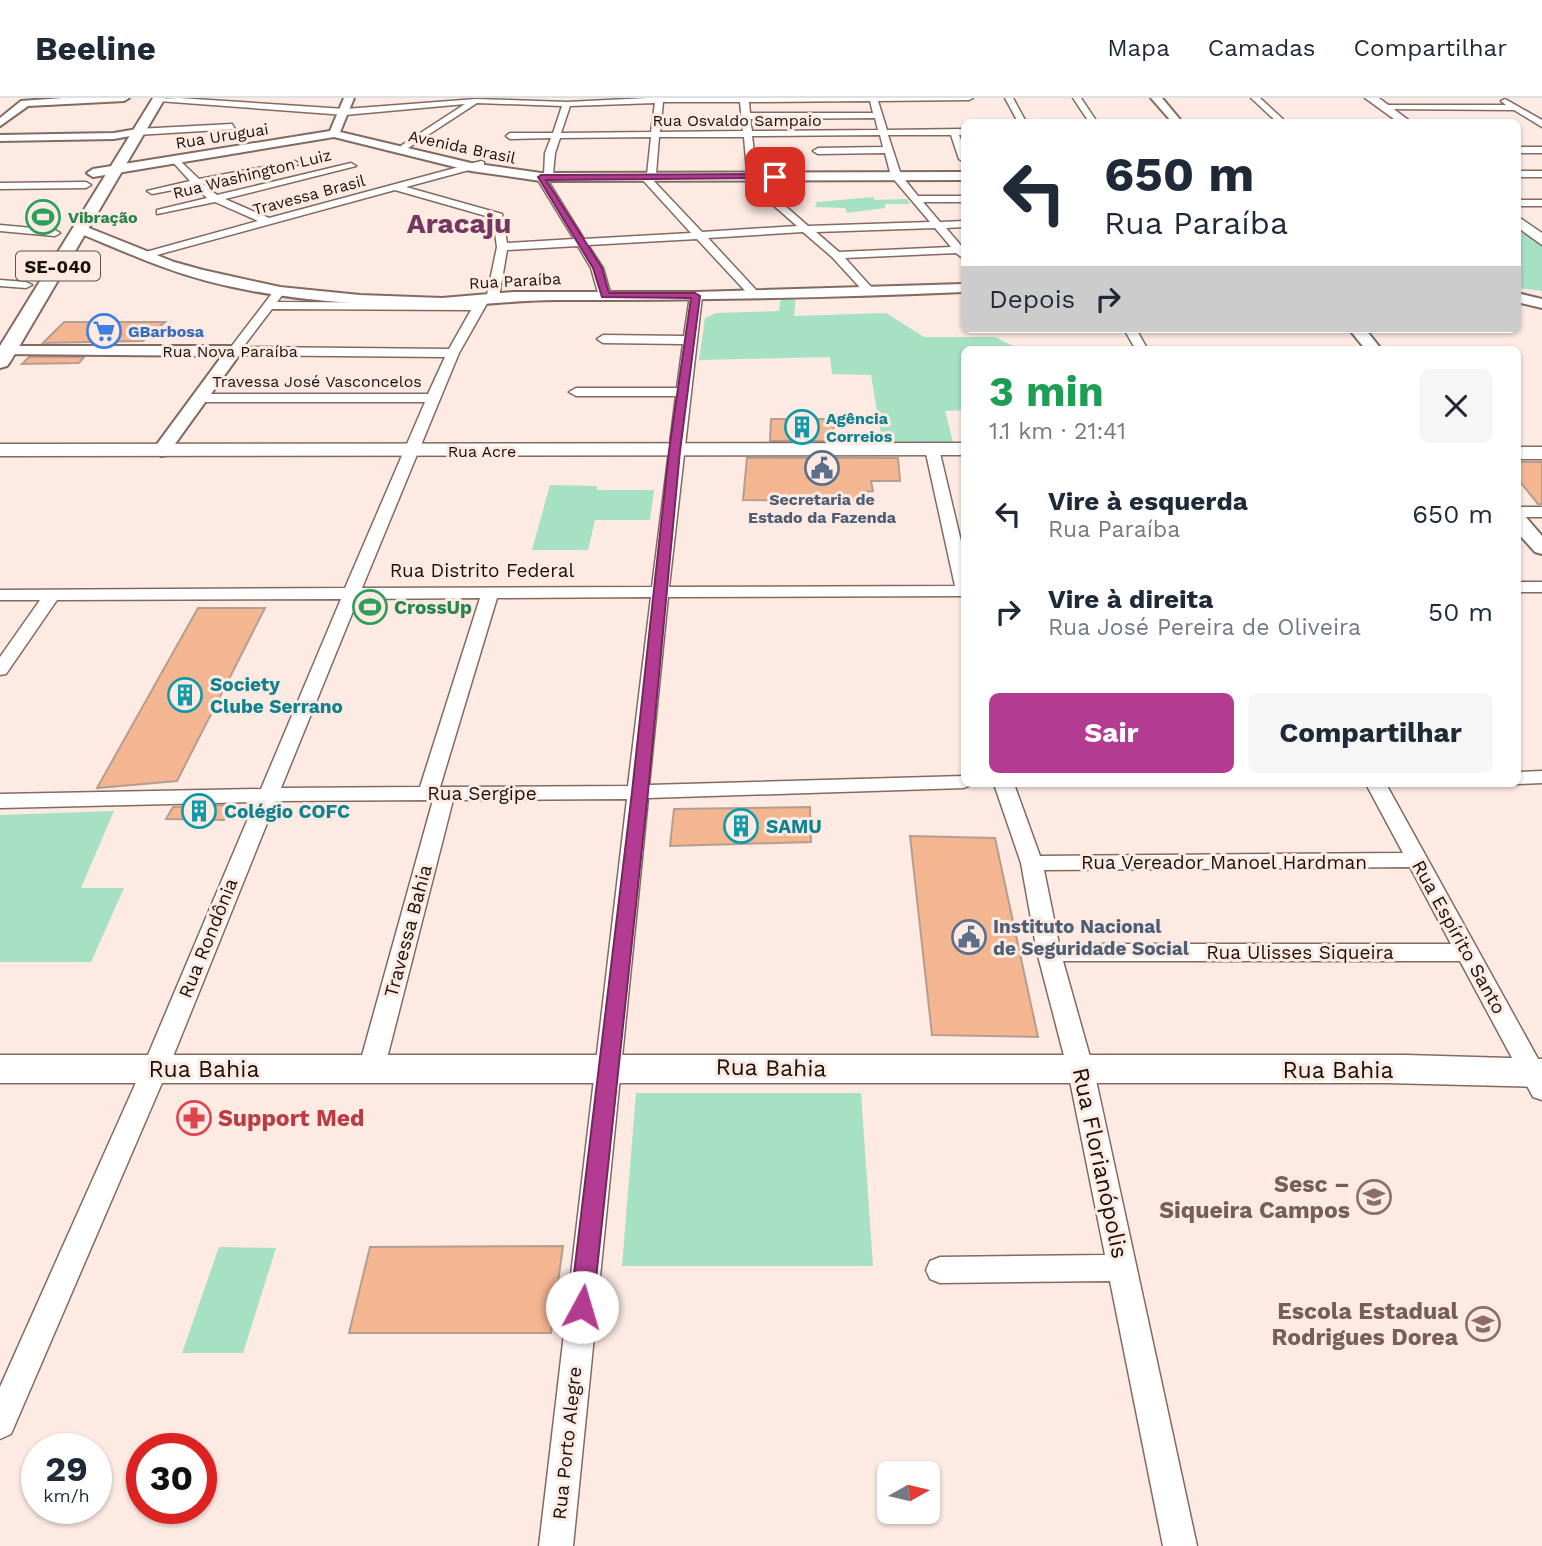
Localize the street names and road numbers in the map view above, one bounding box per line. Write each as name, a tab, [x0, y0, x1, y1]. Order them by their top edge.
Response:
street label: Rua Osvaldo Sampaio	[652, 111, 822, 130]
street label: Rua Uruguai	[174, 119, 270, 153]
street label: Avenida Brasil	[407, 126, 518, 168]
street label: Rua Washington Luiz	[171, 145, 333, 203]
street label: Travessa Brasil	[251, 171, 367, 219]
road number: SE-040	[16, 252, 100, 280]
street label: Rua Paraíba	[469, 269, 561, 293]
street label: Rua Nova Paraíba	[162, 342, 298, 361]
street label: Travessa José Vasconcelos	[212, 372, 422, 391]
street label: Rua Acre	[448, 442, 516, 461]
street label: Rua Distrito Federal	[390, 559, 575, 582]
street label: Rua Sergipe	[427, 782, 537, 805]
street label: Rua Vereador Manoel Hardman	[1081, 851, 1367, 874]
street label: Rua Espírito Santo	[1407, 856, 1511, 1018]
street label: Travessa Bahia	[379, 862, 437, 1000]
street label: Rua Rondônia	[173, 874, 243, 1001]
street label: Rua Ulisses Siqueira	[1206, 941, 1394, 964]
street label: Rua Bahia	[715, 1054, 827, 1082]
street label: Rua Bahia	[149, 1056, 259, 1083]
street label: Rua Bahia	[1283, 1057, 1393, 1084]
street label: Rua Florianópolis	[1067, 1065, 1133, 1261]
street label: Rua Porto Alegre	[548, 1365, 586, 1521]

